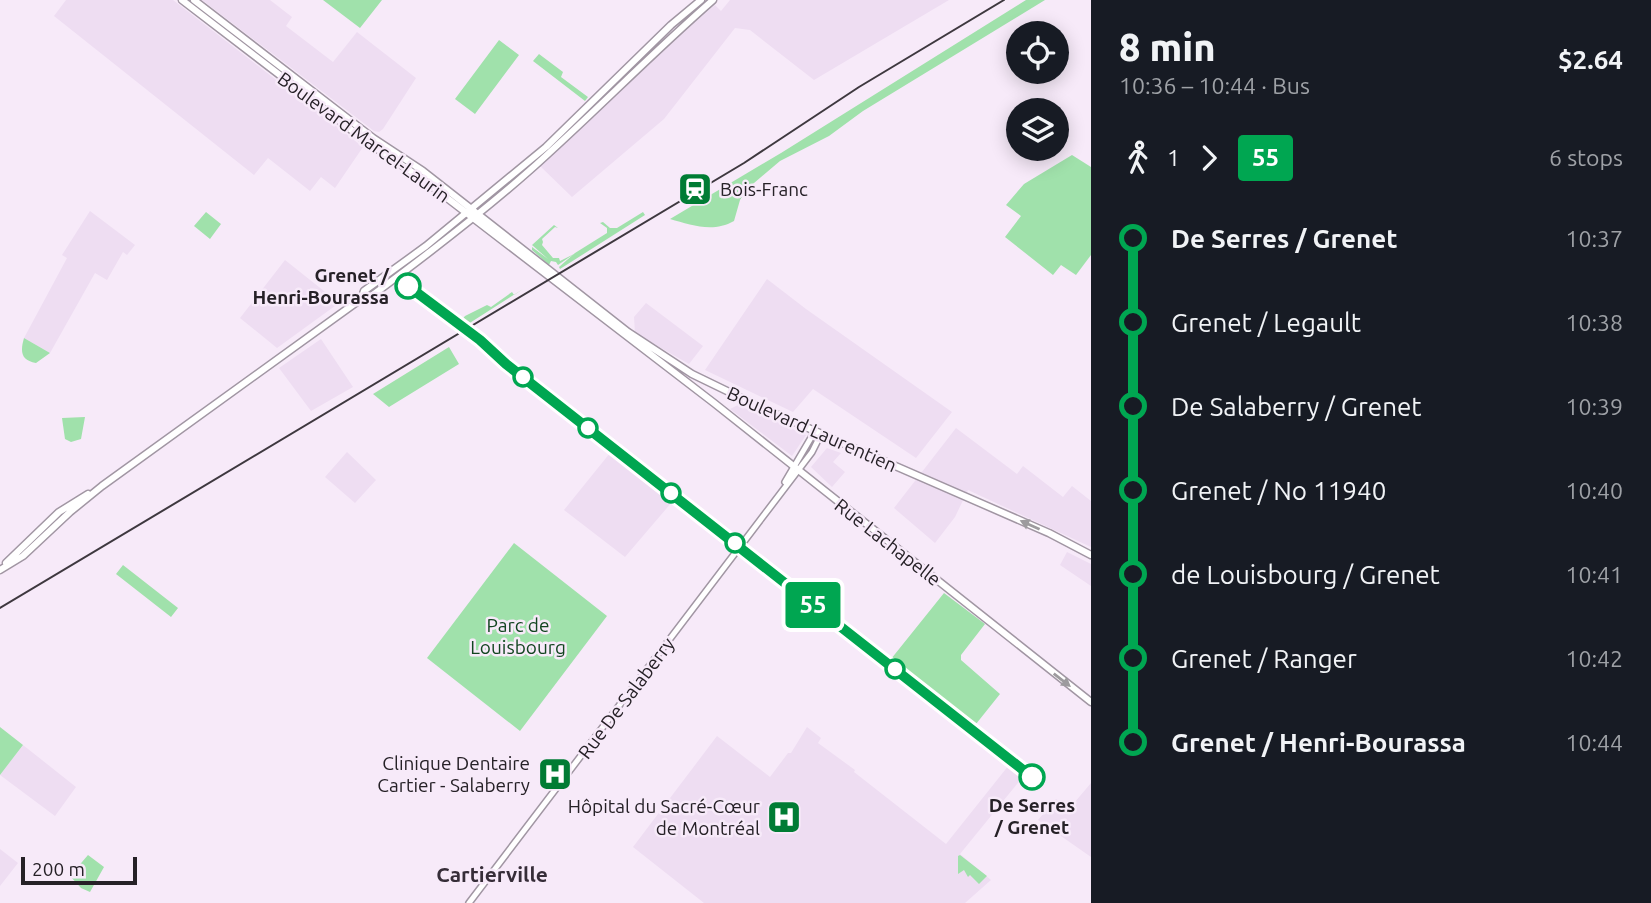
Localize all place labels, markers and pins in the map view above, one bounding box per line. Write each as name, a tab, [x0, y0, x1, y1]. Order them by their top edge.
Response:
station icon: Bois-Franc	[676, 170, 714, 208]
place label: Bois-Franc	[720, 178, 808, 200]
place label: Grenet / Henri-Bourassa	[252, 264, 390, 308]
marker: Grenet / Henri-Bourassa	[395, 273, 421, 299]
unlabelled marker	[513, 367, 533, 387]
unlabelled marker	[578, 418, 598, 438]
unlabelled marker	[661, 483, 681, 503]
unlabelled marker	[725, 533, 745, 553]
unlabelled marker	[885, 659, 905, 679]
place label: Clinique Dentaire Cartier - Salaberry	[377, 752, 530, 796]
hospital icon: Clinique Dentaire Cartier - Salaberry	[536, 755, 574, 793]
marker: De Serres / Grenet	[1019, 764, 1045, 790]
place label: De Serres / Grenet	[989, 794, 1075, 838]
place label: Hôpital du Sacré-Cœur de Montréal	[568, 795, 760, 839]
hospital icon: Hôpital du Sacré-Cœur de Montréal	[765, 798, 803, 836]

